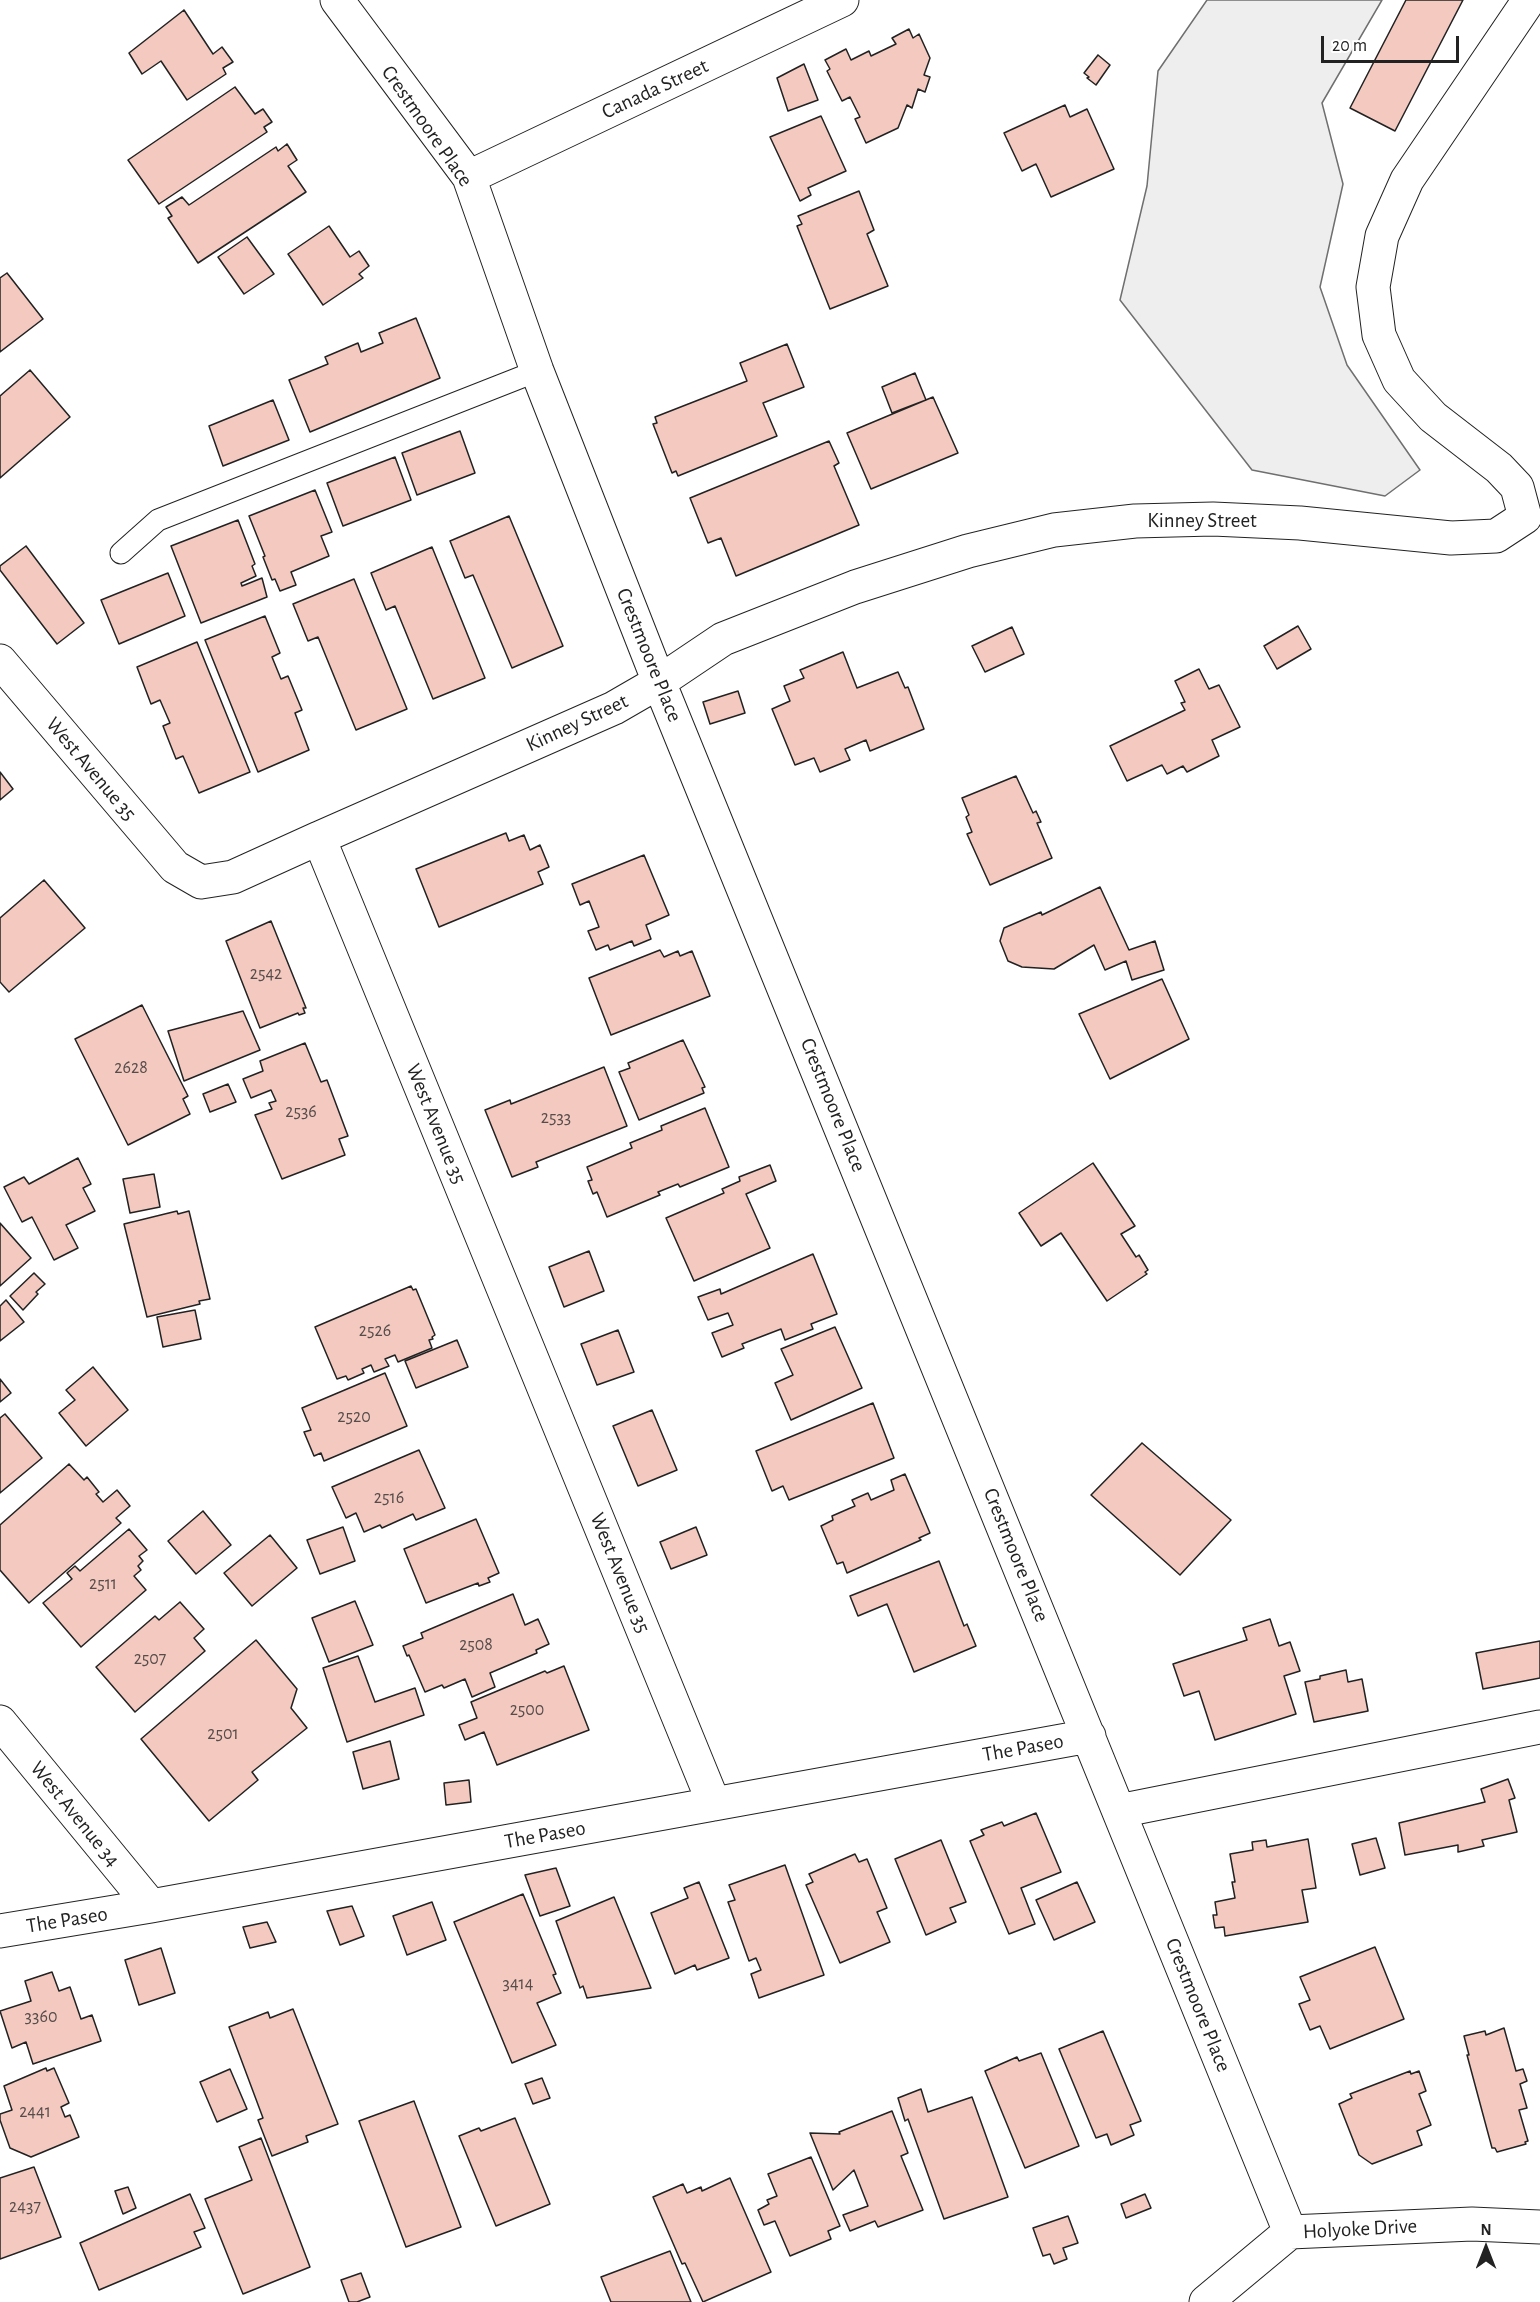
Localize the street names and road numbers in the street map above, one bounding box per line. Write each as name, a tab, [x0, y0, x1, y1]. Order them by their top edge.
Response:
street label: Canada Street	[598, 53, 712, 125]
street label: Crestmoore Place	[376, 61, 478, 191]
street label: Kinney Street	[1147, 508, 1257, 534]
street label: Crestmoore Place	[611, 584, 687, 726]
street label: Kinney Street	[522, 688, 632, 758]
street label: West Avenue 35	[40, 712, 142, 826]
street label: Crestmoore Place	[795, 1034, 871, 1176]
street label: West Avenue 35	[400, 1060, 472, 1188]
street label: Crestmoore Place	[978, 1484, 1054, 1626]
street label: West Avenue 35	[584, 1509, 656, 1637]
street label: The Paseo	[980, 1728, 1066, 1768]
street label: West Avenue 34	[25, 1756, 125, 1872]
street label: The Paseo	[502, 1815, 588, 1855]
street label: The Paseo	[25, 1901, 109, 1939]
street label: Crestmoore Place	[1160, 1934, 1236, 2076]
street label: Holyoke Drive	[1302, 2213, 1418, 2245]

